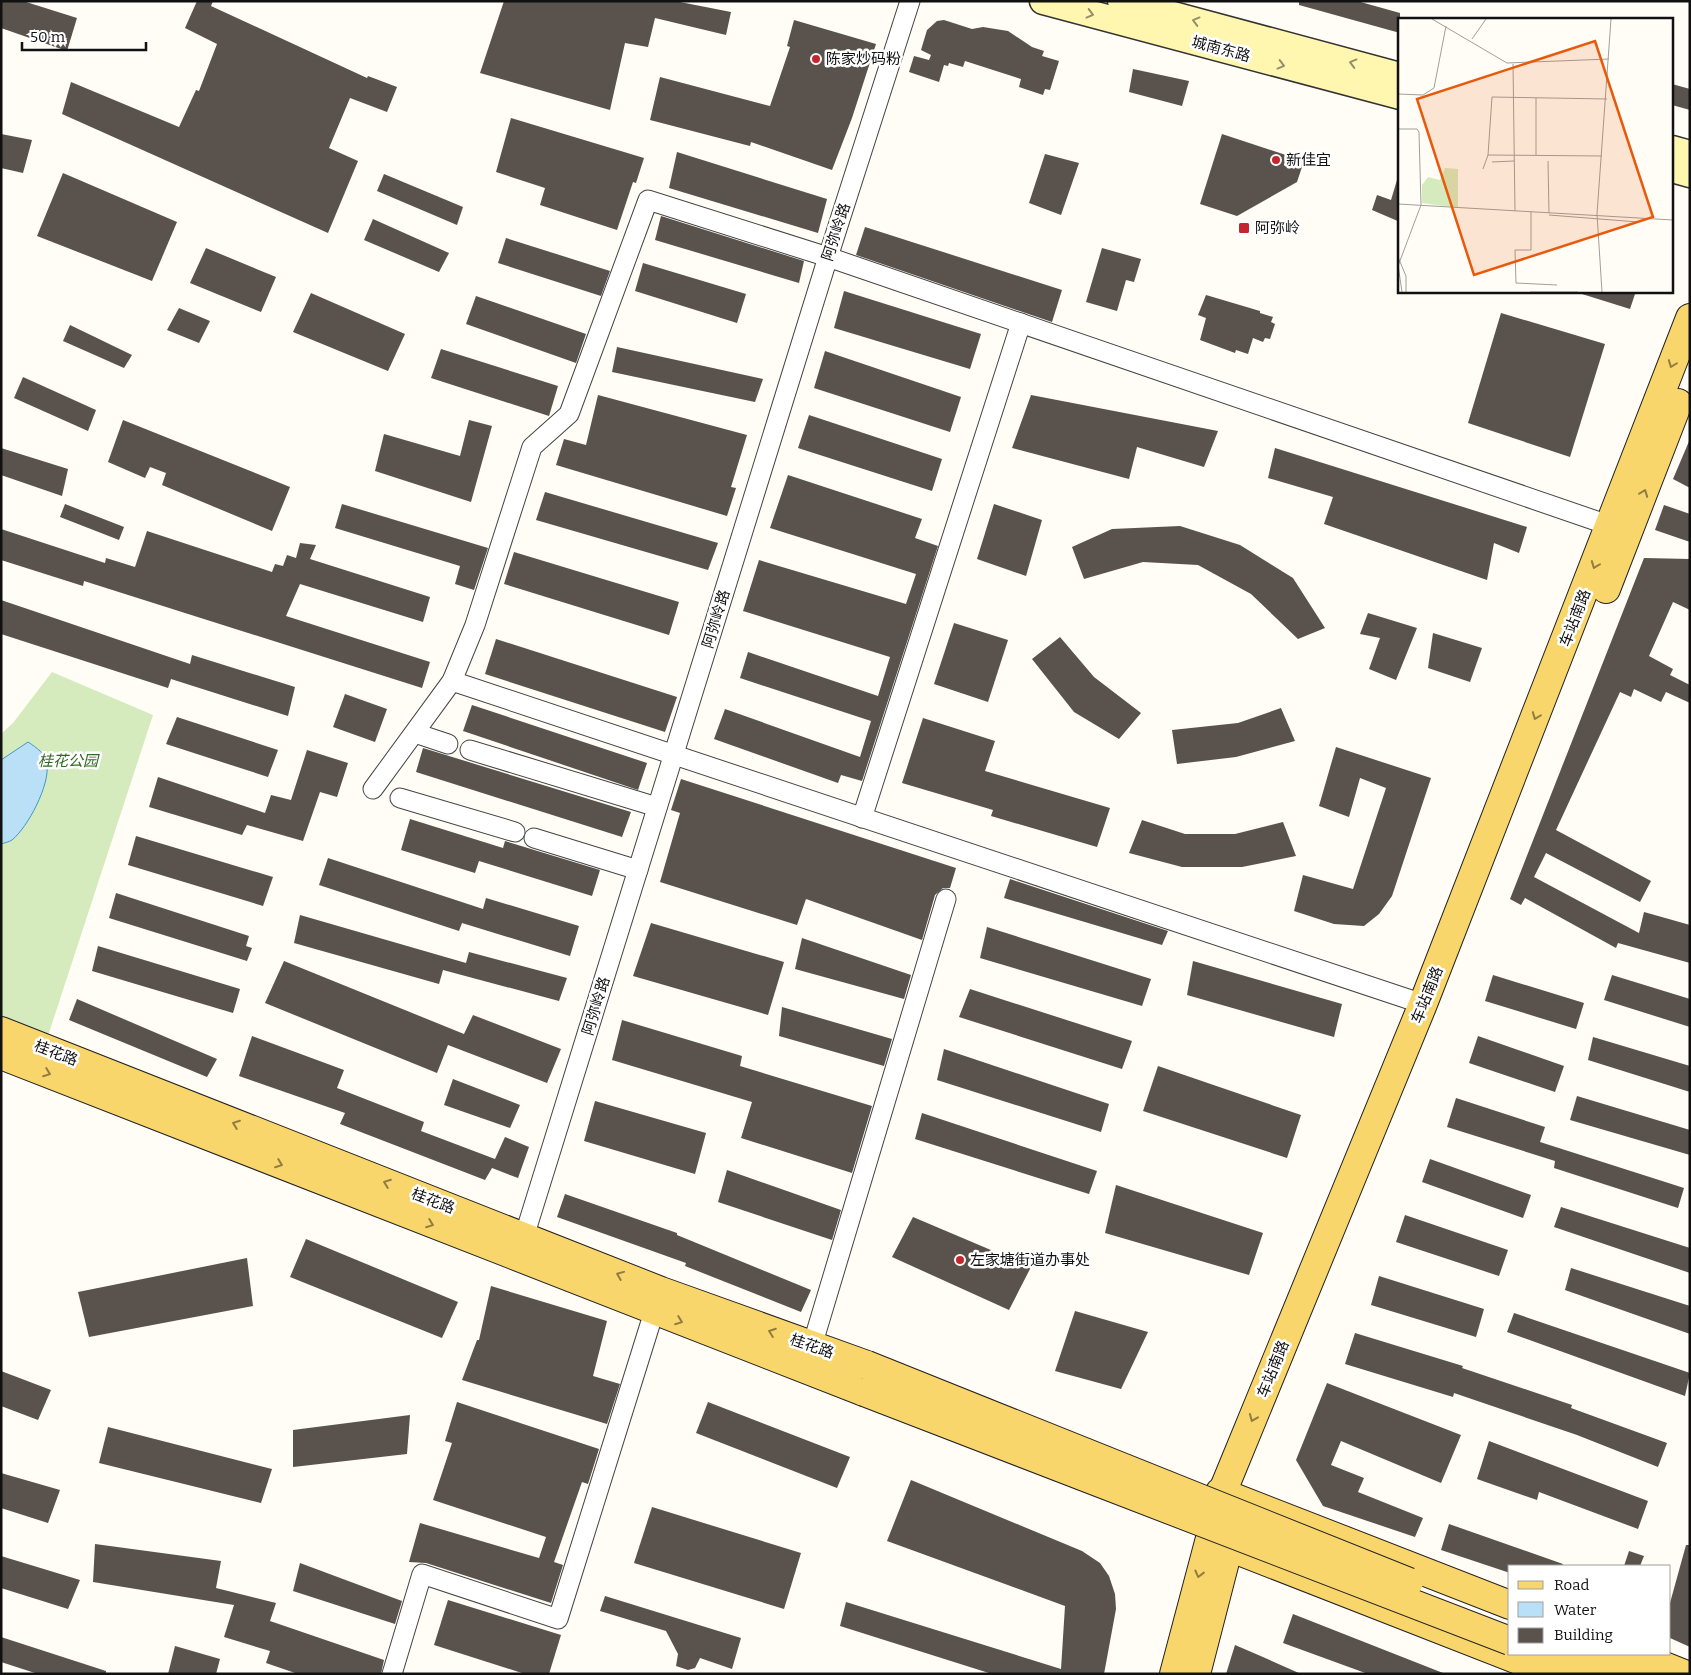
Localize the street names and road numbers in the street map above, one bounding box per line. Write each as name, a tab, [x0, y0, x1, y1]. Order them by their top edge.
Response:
street label: 城南东路	[1190, 33, 1252, 65]
street label: 阿弥岭路	[818, 201, 854, 263]
street label: 车站南路	[1556, 587, 1594, 649]
street label: 阿弥岭路	[699, 588, 733, 650]
street label: 车站南路	[1407, 964, 1447, 1026]
street label: 阿弥岭路	[579, 975, 613, 1037]
street label: 桂花路	[32, 1037, 80, 1069]
street label: 桂花路	[409, 1185, 457, 1217]
street label: 桂花路	[788, 1330, 836, 1362]
street label: 车站南路	[1253, 1338, 1293, 1400]

